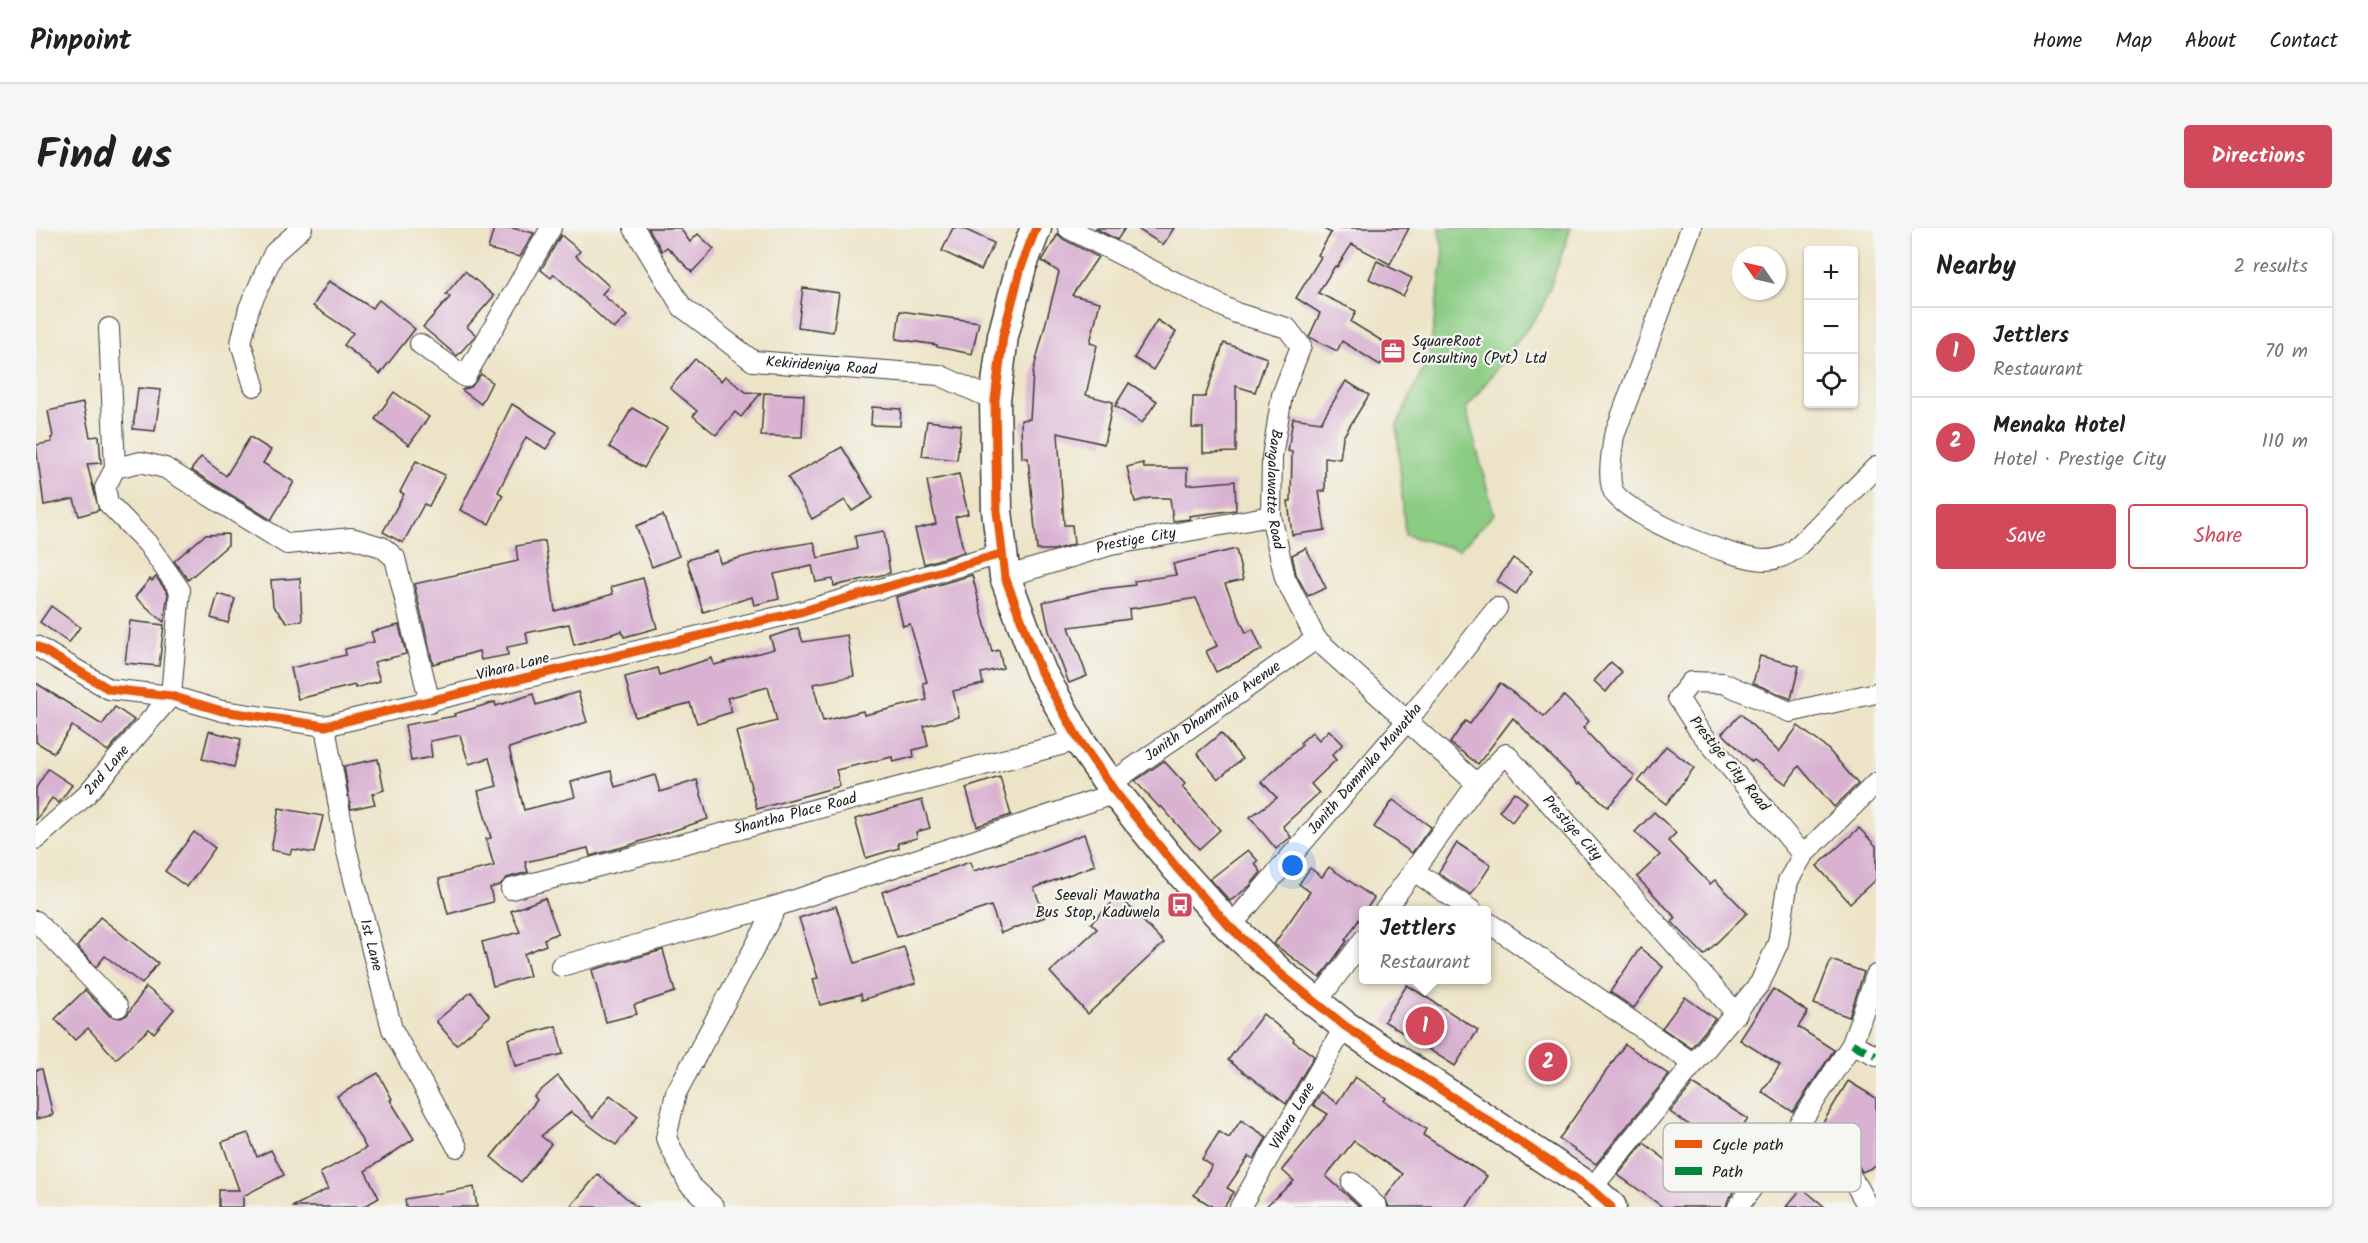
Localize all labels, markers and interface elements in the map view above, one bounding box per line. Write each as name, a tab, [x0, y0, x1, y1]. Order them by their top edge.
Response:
text: Pinpoint	[30, 19, 131, 64]
text: Home	[2033, 25, 2082, 58]
text: Map	[2115, 25, 2152, 58]
text: About	[2185, 25, 2236, 58]
text: Contact	[2269, 25, 2338, 58]
text: Find us	[36, 123, 172, 190]
button: Directions	[2184, 125, 2332, 188]
north arrow	[1732, 246, 1786, 300]
map controls	[1804, 246, 1858, 408]
button: +	[1804, 246, 1858, 300]
text: Nearby	[1936, 246, 2016, 288]
text: 2 results	[2233, 251, 2308, 283]
button: −	[1804, 300, 1858, 354]
text: Jettlers	[1993, 319, 2069, 354]
place label: SquareRoot Consulting (Pvt) Ltd	[1412, 330, 1547, 371]
office icon: SquareRoot Consulting (Pvt) Ltd	[1378, 336, 1408, 366]
text: 1	[1952, 336, 1959, 368]
text: 70 m	[2265, 336, 2308, 368]
street label: Kekirideniya Road	[765, 350, 878, 382]
button: locate	[1804, 354, 1858, 408]
text: Restaurant	[1993, 354, 2083, 386]
text: Menaka Hotel	[1993, 409, 2125, 444]
text: 2	[1950, 426, 1961, 458]
text: 110 m	[2262, 426, 2308, 458]
street label: Bangalawatte Road	[1259, 427, 1290, 552]
text: Hotel · Prestige City	[1993, 444, 2166, 476]
button: Save	[1936, 504, 2116, 569]
button: Share	[2128, 504, 2308, 569]
street label: Prestige City	[1093, 521, 1179, 561]
street label: Vihara Lane	[474, 646, 552, 688]
street label: Janith Dhammika Avenue	[1140, 655, 1286, 768]
street label: Janith Dammika Mawatha	[1302, 698, 1429, 840]
street label: Prestige City Road	[1683, 711, 1775, 817]
street label: 2nd Lane	[78, 740, 136, 801]
street label: Shantha Place Road	[731, 787, 860, 842]
street label: Prestige City	[1536, 790, 1608, 867]
your location	[1278, 851, 1307, 880]
place label: Seevali Mawatha Bus Stop, Kaduwela	[1035, 884, 1160, 925]
bus stop icon: Seevali Mawatha Bus Stop, Kaduwela	[1165, 890, 1195, 920]
popup	[1359, 906, 1491, 984]
text: Jettlers	[1380, 912, 1456, 947]
street label: 1st Lane	[353, 917, 389, 974]
text: Restaurant	[1380, 947, 1470, 979]
pin: 1	[1406, 1004, 1444, 1048]
pin: 2	[1528, 1040, 1568, 1084]
street label: Vihara Lane	[1264, 1078, 1322, 1155]
legend	[1663, 1123, 1861, 1192]
text: Cycle path	[1712, 1133, 1784, 1158]
text: Path	[1712, 1160, 1743, 1185]

